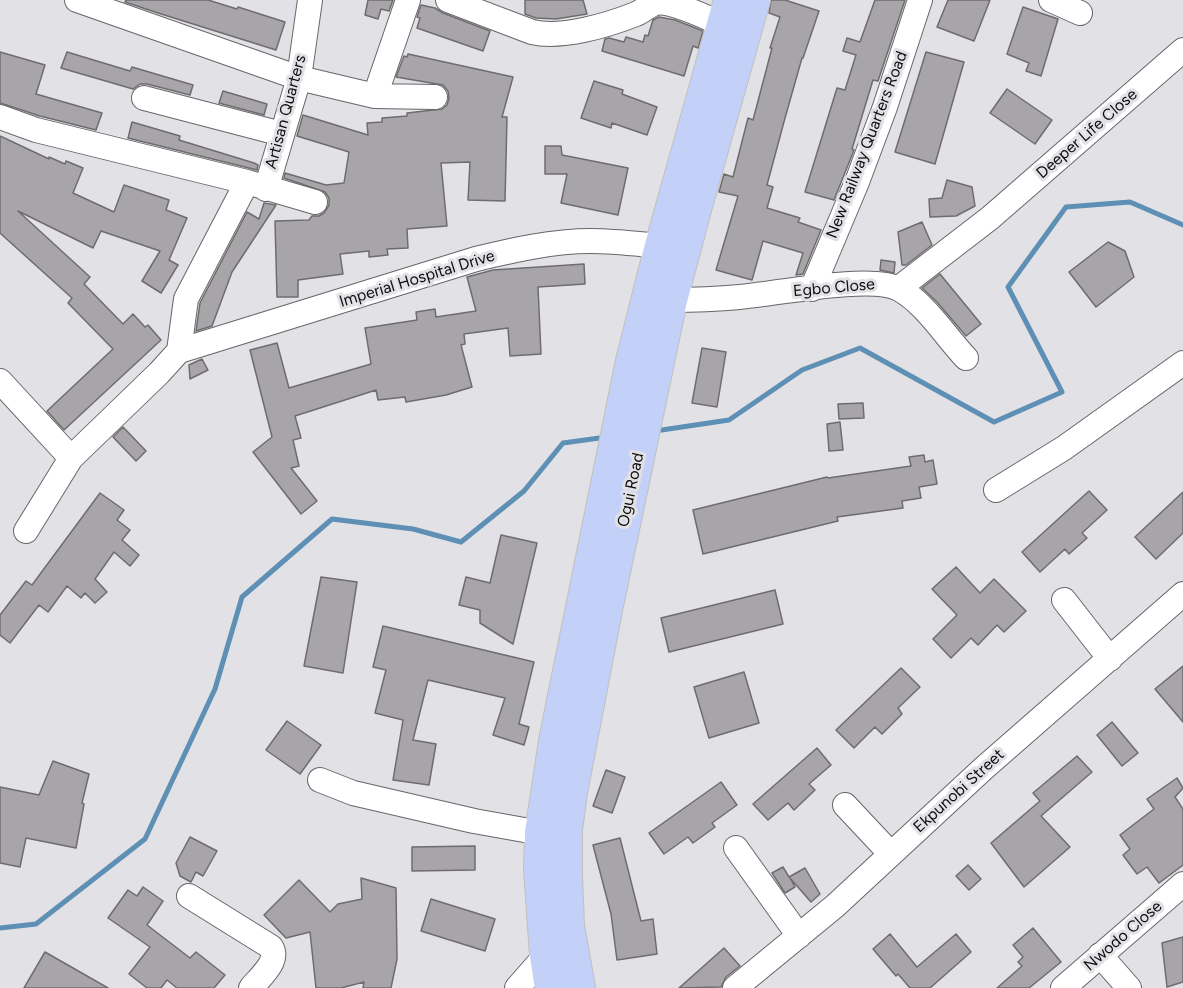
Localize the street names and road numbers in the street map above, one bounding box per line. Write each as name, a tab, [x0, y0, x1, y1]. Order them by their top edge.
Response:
street label: New Railway Quarters Road	[822, 49, 912, 241]
street label: Artisan Quarters	[262, 53, 310, 171]
street label: Deeper Life Close	[1033, 85, 1141, 183]
street label: Imperial Hospital Drive	[337, 246, 497, 312]
street label: Egbo Close	[792, 275, 876, 301]
street label: Ogui Road	[614, 451, 648, 529]
street label: Ekpunobi Street	[910, 745, 1008, 837]
street label: Nwodo Close	[1080, 897, 1166, 975]

